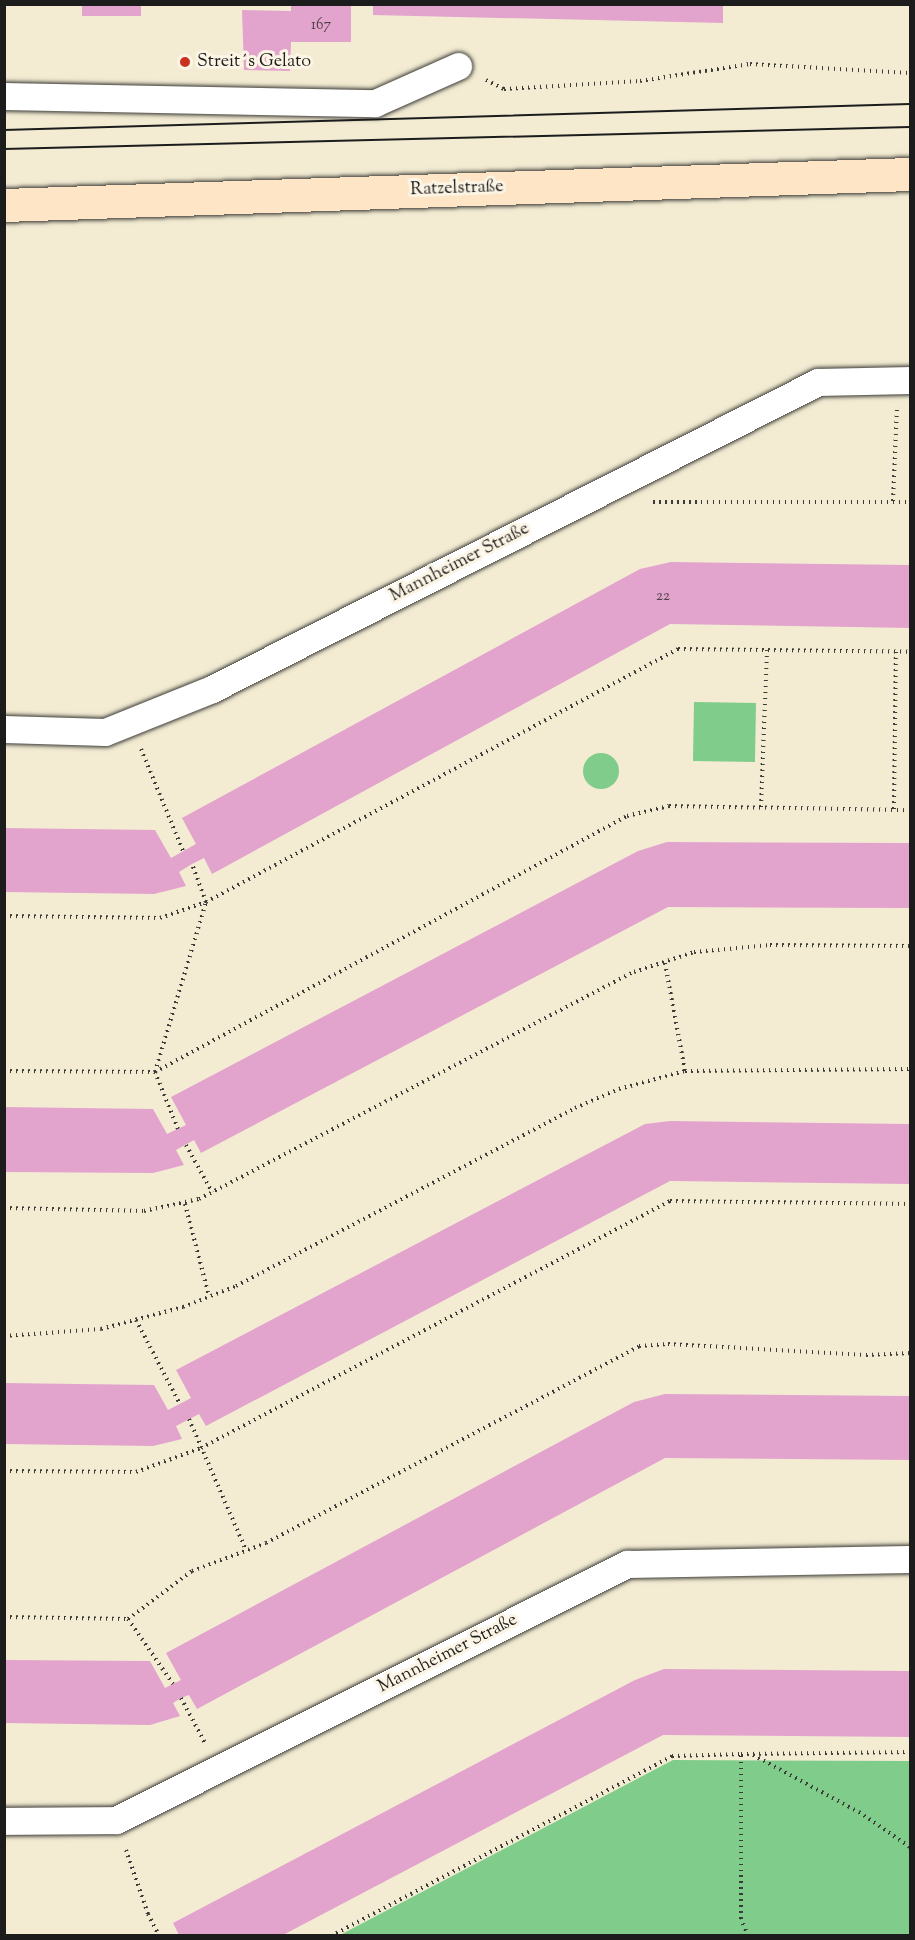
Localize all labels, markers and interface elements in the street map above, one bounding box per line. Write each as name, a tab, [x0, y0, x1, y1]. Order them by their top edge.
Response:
house number: 167	[311, 17, 331, 35]
place label: Streit´s Gelato	[197, 51, 311, 73]
marker: Streit´s Gelato	[178, 55, 192, 69]
street label: Ratzelstraße	[410, 177, 504, 201]
street label: Mannheimer Straße	[387, 519, 533, 607]
house number: 22	[656, 588, 670, 606]
street label: Mannheimer Straße	[375, 1610, 521, 1698]

